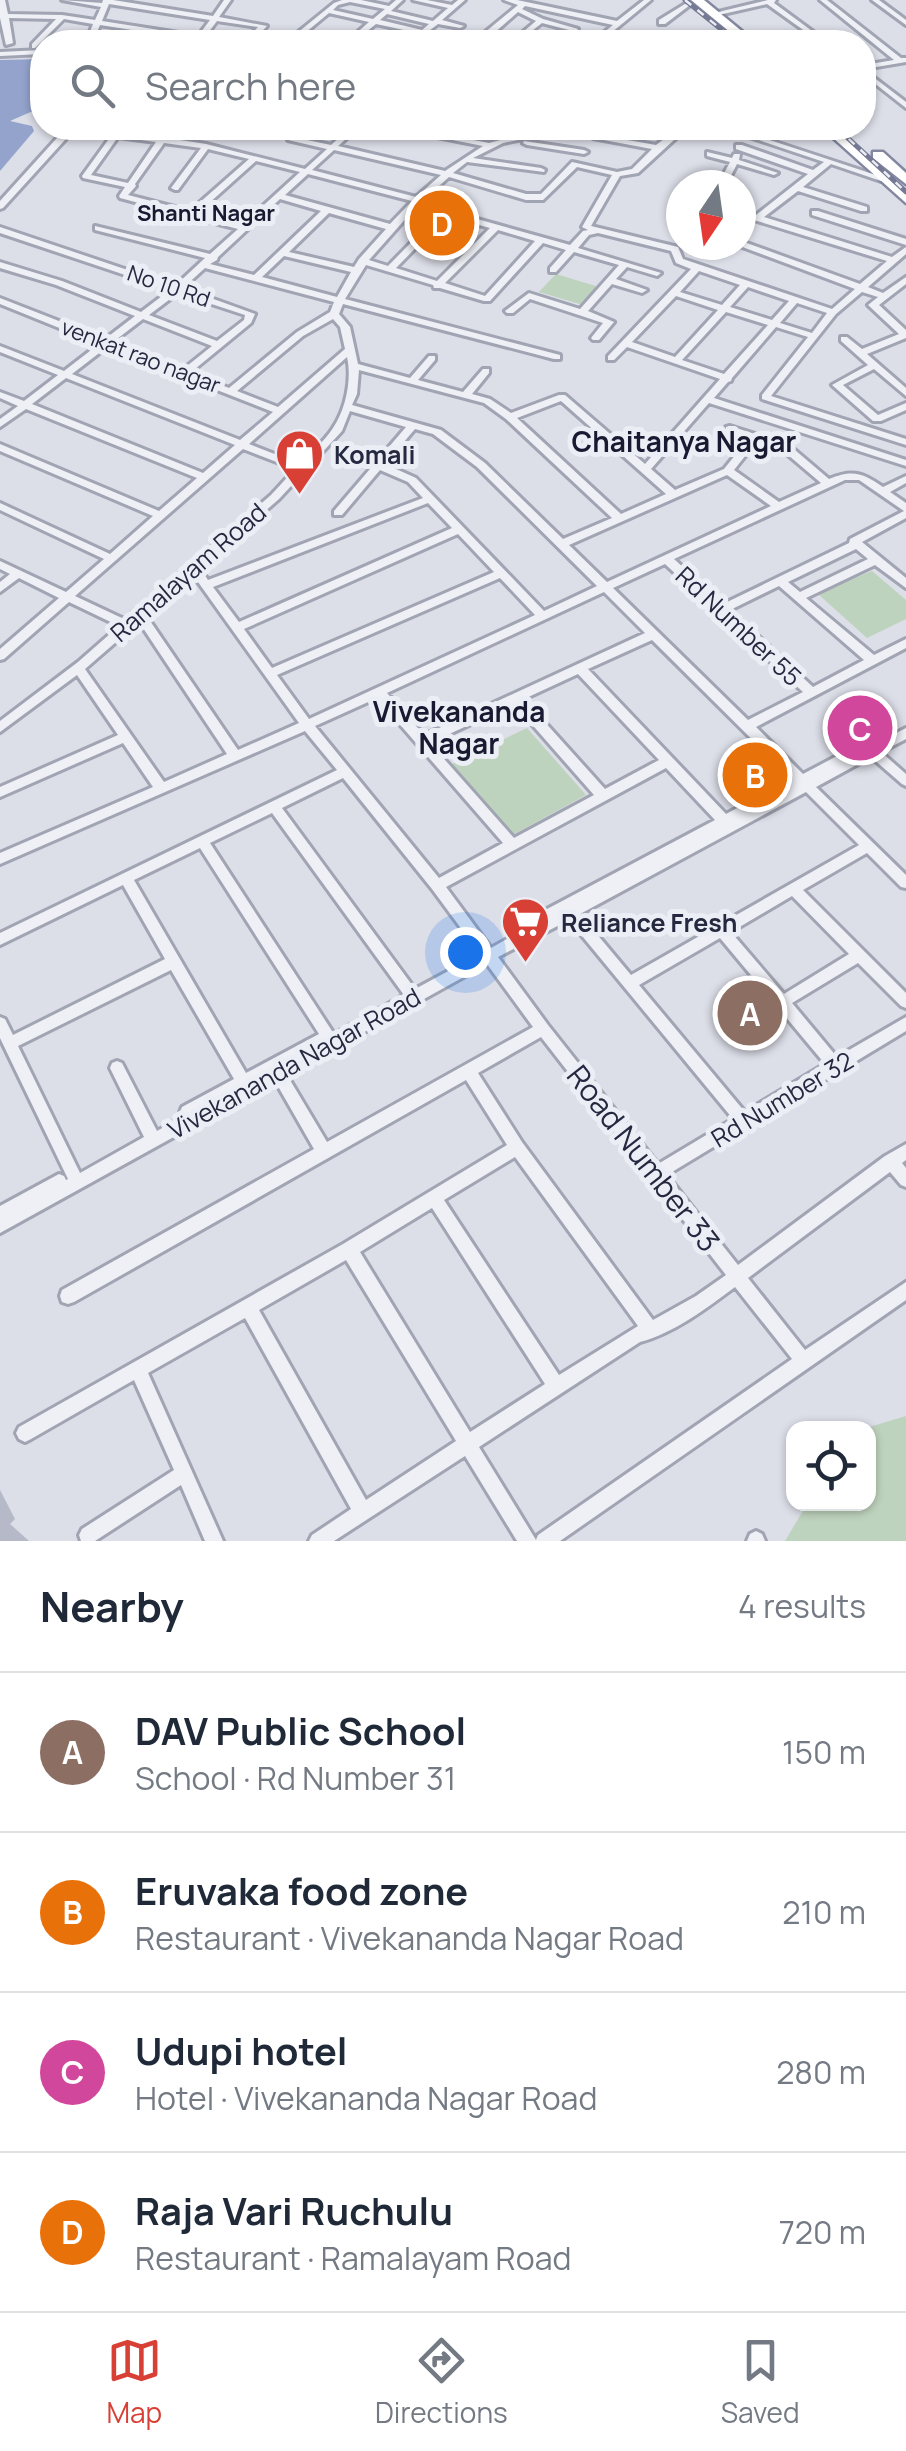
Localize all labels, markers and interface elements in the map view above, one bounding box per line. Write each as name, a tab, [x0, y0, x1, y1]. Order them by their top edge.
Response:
search box	[30, 30, 876, 140]
icon: search	[65, 58, 120, 113]
text: Search here	[145, 59, 356, 111]
north arrow	[666, 170, 756, 260]
pin: D	[410, 186, 474, 260]
district label: Shanti Nagar	[137, 198, 275, 228]
street label: No 10 Rd	[124, 258, 214, 314]
street label: venkat rao nagar	[57, 312, 225, 400]
district label: Chaitanya Nagar	[572, 422, 797, 460]
shop icon: Komali	[273, 428, 325, 496]
place label: Komali	[334, 437, 416, 472]
street label: Ramalayam Road	[103, 495, 273, 649]
street label: Rd Number 55	[668, 558, 810, 694]
pin: C	[828, 690, 892, 766]
district label: Vivekananda Nagar	[373, 692, 545, 762]
pin: B	[722, 738, 788, 812]
supermarket icon: Reliance Fresh	[500, 896, 552, 964]
place label: Reliance Fresh	[561, 905, 738, 940]
your location	[440, 927, 491, 978]
pin: A	[718, 976, 782, 1050]
street label: Vivekananda Nagar Road	[161, 979, 427, 1147]
street label: Rd Number 32	[704, 1043, 860, 1155]
street label: Road Number 33	[558, 1056, 730, 1260]
map controls	[786, 1421, 876, 1511]
button: locate	[786, 1421, 876, 1511]
text: Nearby	[40, 1577, 184, 1635]
text: 4 results	[738, 1584, 866, 1628]
text: DAV Public School	[135, 1704, 466, 1756]
text: A	[62, 1730, 83, 1774]
text: 150 m	[782, 1730, 866, 1774]
text: School · Rd Number 31	[135, 1756, 456, 1800]
text: Eruvaka food zone	[135, 1864, 468, 1916]
text: B	[62, 1890, 83, 1934]
text: 210 m	[782, 1890, 866, 1934]
text: Restaurant · Vivekananda Nagar Road	[135, 1916, 684, 1960]
text: Udupi hotel	[135, 2024, 347, 2076]
text: C	[61, 2050, 84, 2094]
text: 280 m	[776, 2050, 866, 2094]
text: Hotel · Vivekananda Nagar Road	[135, 2076, 597, 2120]
text: Raja Vari Ruchulu	[135, 2184, 453, 2236]
text: D	[61, 2210, 84, 2254]
text: 720 m	[779, 2210, 866, 2254]
text: Restaurant · Ramalayam Road	[135, 2236, 571, 2280]
tab: Map	[106, 2333, 162, 2431]
tab: Directions	[375, 2333, 508, 2431]
tab: Saved	[721, 2333, 800, 2431]

